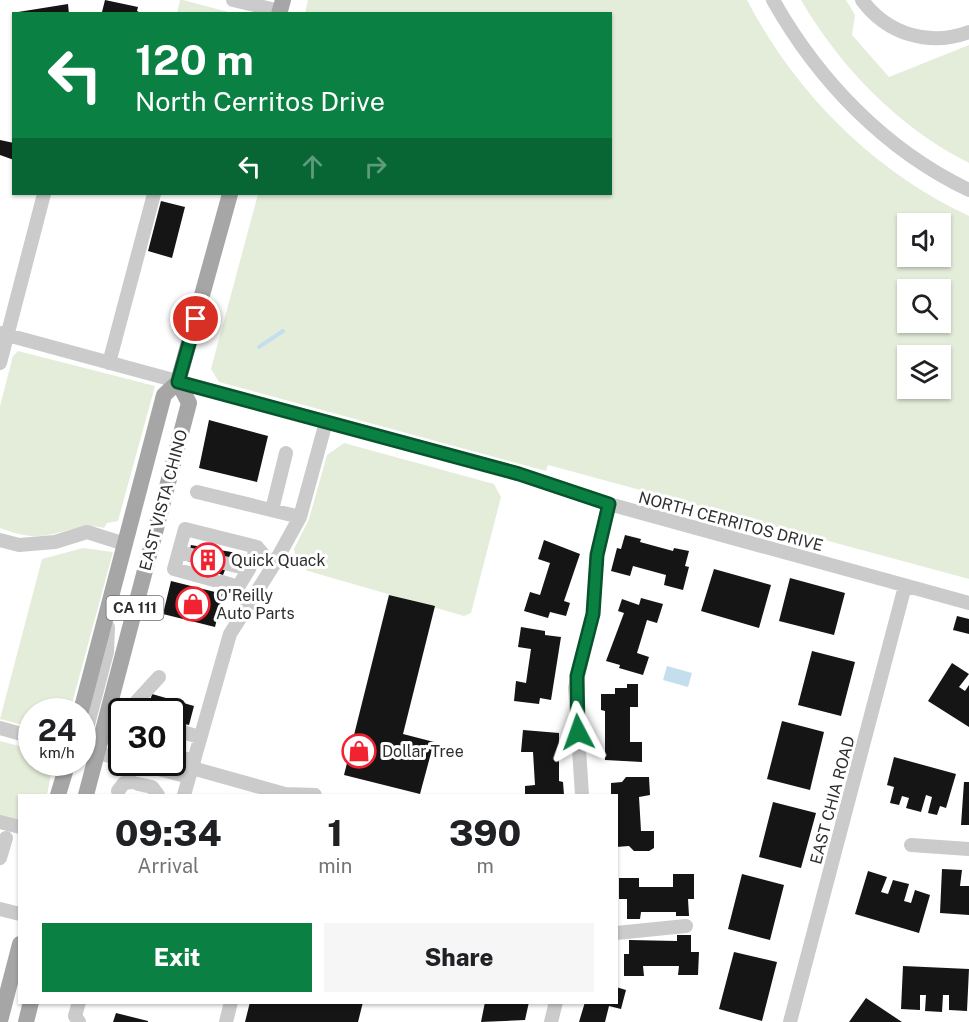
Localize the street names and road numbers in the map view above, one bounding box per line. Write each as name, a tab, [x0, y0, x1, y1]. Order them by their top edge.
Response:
street label: EAST VISTA CHINO	[136, 428, 191, 573]
street label: NORTH CERRITOS DRIVE	[637, 488, 825, 555]
road number: CA 111	[106, 596, 164, 620]
street label: EAST CHIA ROAD	[806, 734, 859, 866]

